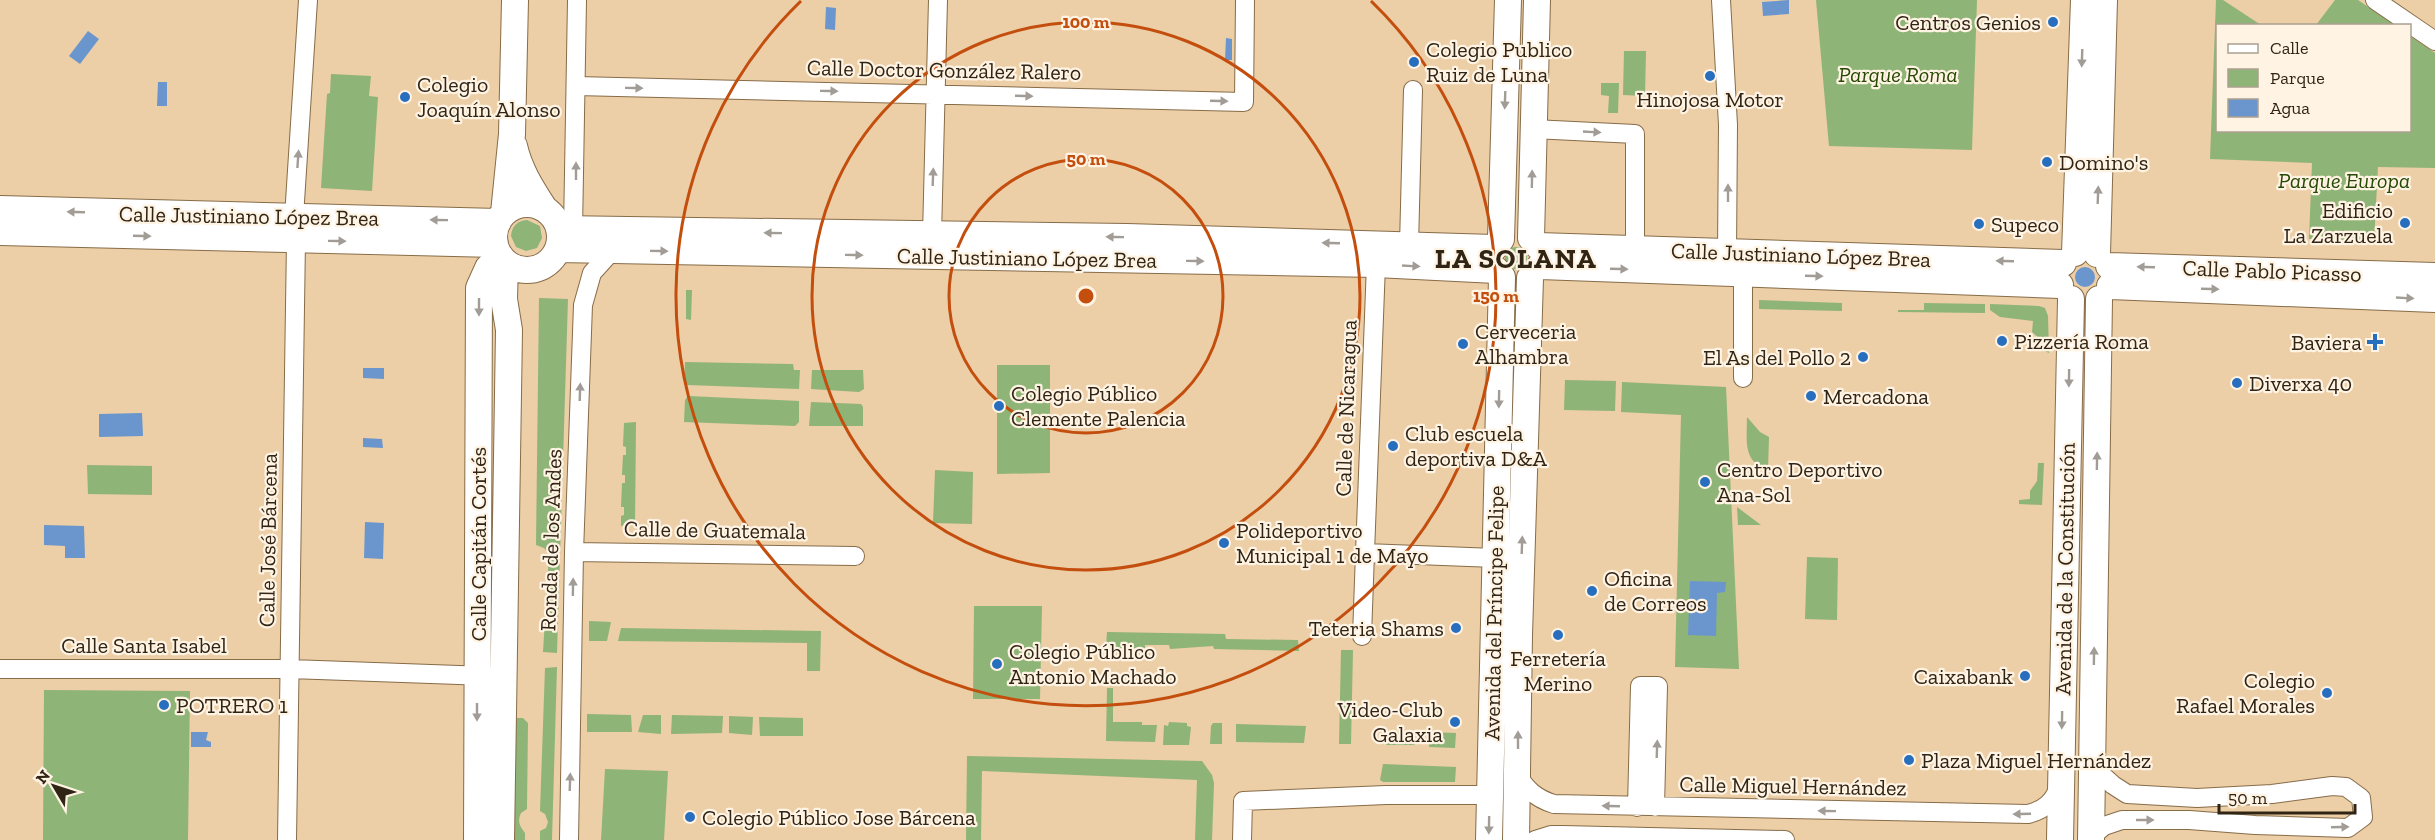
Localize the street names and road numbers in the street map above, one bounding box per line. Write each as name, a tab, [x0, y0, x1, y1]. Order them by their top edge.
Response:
street label: Calle Doctor González Ralero	[807, 54, 1081, 86]
street label: Calle Justiniano López Brea	[119, 200, 380, 232]
street label: Calle Justiniano López Brea	[1671, 237, 1932, 273]
street label: Calle Justiniano López Brea	[897, 242, 1158, 274]
street label: Calle Pablo Picasso	[2182, 254, 2362, 288]
street label: Calle de Nicaragua	[1329, 319, 1363, 497]
street label: Avenida de la Constitución	[2049, 442, 2081, 695]
street label: Calle Capitán Cortés	[465, 447, 492, 641]
street label: Ronda de los Andes	[534, 448, 568, 632]
street label: Calle José Bárcena	[253, 452, 283, 627]
street label: Avenida del Príncipe Felipe	[1478, 485, 1510, 741]
street label: Calle de Guatemala	[624, 515, 807, 545]
street label: Calle Santa Isabel	[61, 632, 227, 659]
street label: Calle Miguel Hernández	[1679, 771, 1907, 801]

